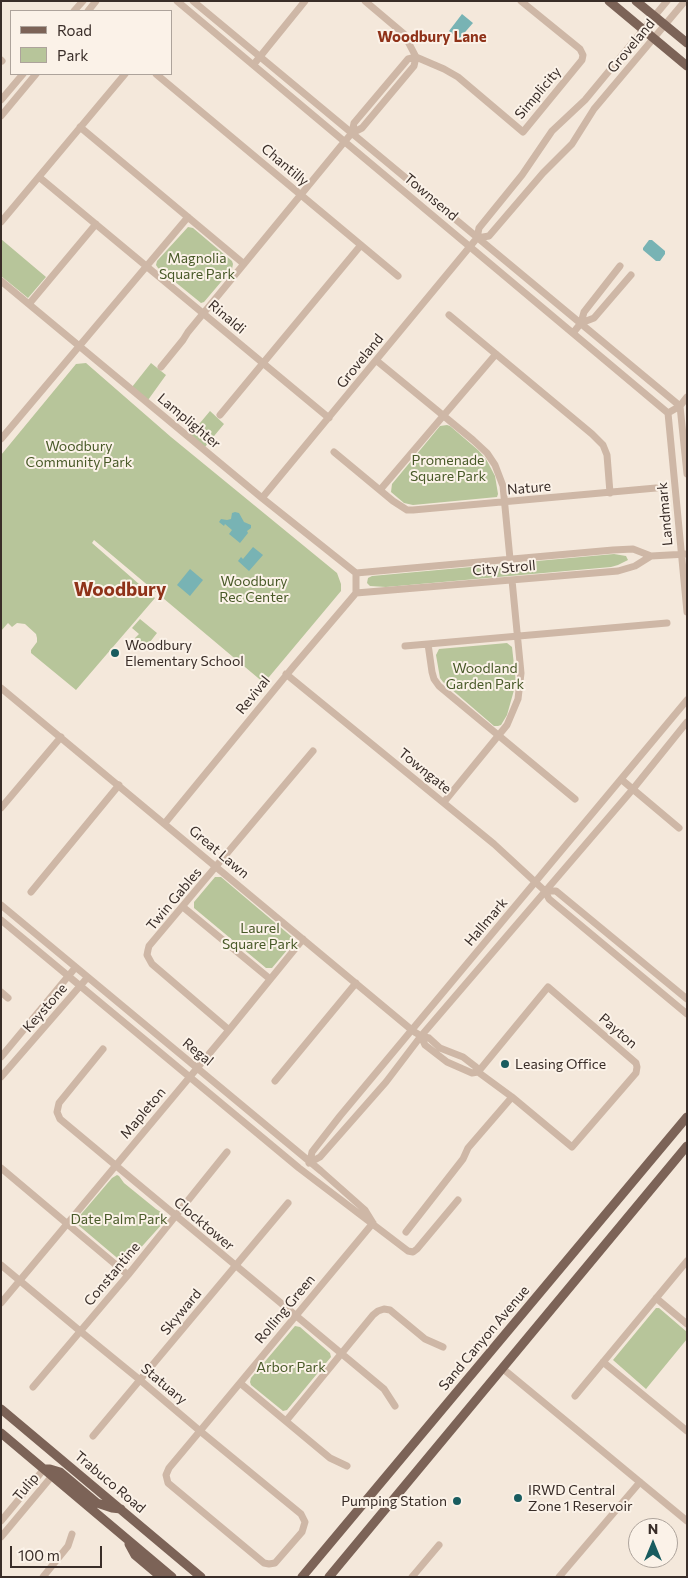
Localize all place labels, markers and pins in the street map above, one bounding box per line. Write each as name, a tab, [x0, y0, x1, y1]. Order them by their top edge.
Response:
place label: Woodbury Elementary School	[125, 637, 244, 670]
marker: Woodbury Elementary School	[109, 647, 121, 659]
place label: Leasing Office	[515, 1056, 606, 1072]
marker: Leasing Office	[499, 1058, 511, 1070]
place label: IRWD Central Zone 1 Reservoir	[528, 1482, 633, 1514]
marker: IRWD Central Zone 1 Reservoir	[512, 1492, 524, 1504]
place label: Pumping Station	[341, 1493, 447, 1509]
marker: Pumping Station	[451, 1495, 463, 1507]

